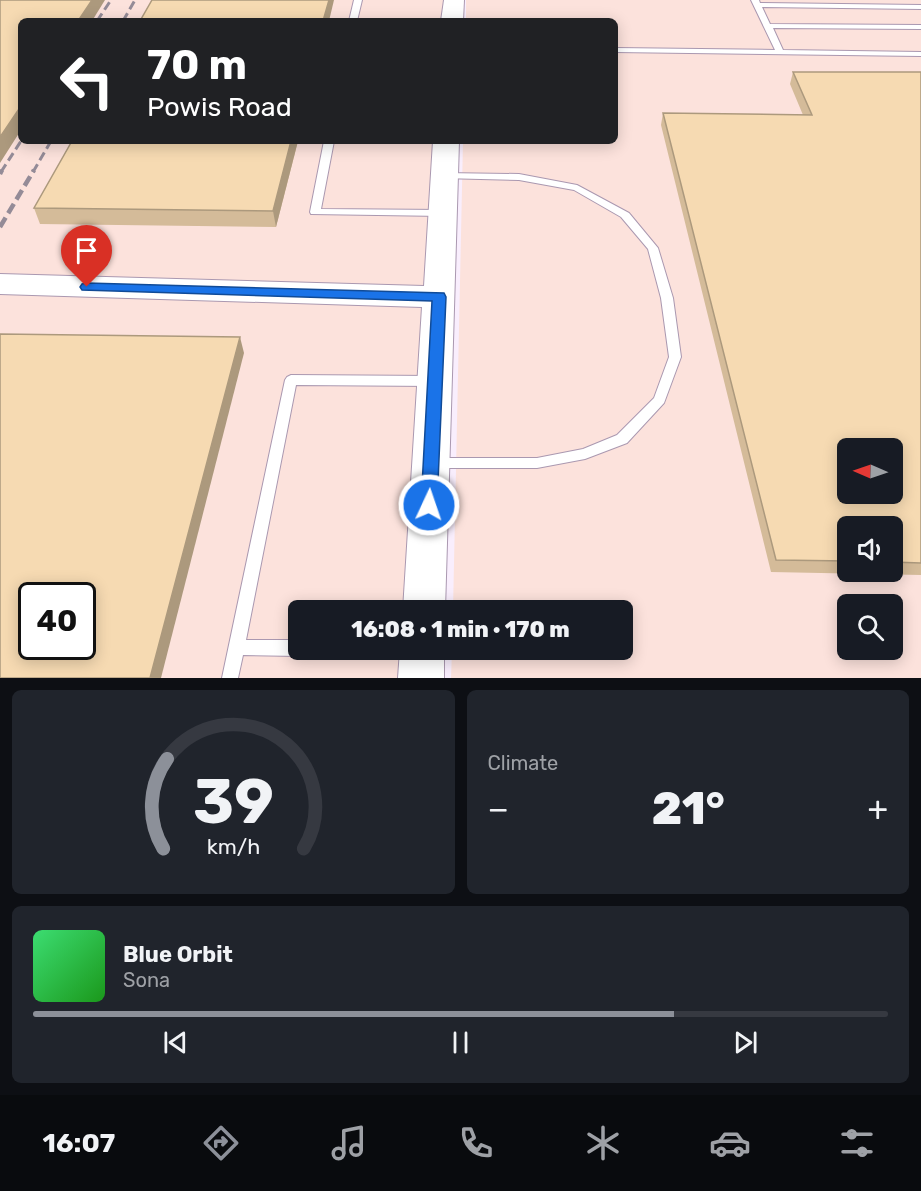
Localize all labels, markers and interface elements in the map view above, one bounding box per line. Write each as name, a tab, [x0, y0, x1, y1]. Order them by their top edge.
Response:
text: 70 m	[147, 40, 247, 90]
icon: left	[48, 42, 126, 120]
text: Powis Road	[147, 91, 292, 123]
pin	[61, 225, 112, 287]
icon: arrive	[70, 234, 103, 267]
north arrow	[837, 438, 903, 504]
map controls	[837, 438, 903, 660]
position arrow	[397, 473, 461, 537]
button: sound	[837, 516, 903, 582]
speed limit sign: 40	[18, 582, 96, 660]
button: search	[837, 594, 903, 660]
text: 16:08 · 1 min · 170 m	[351, 616, 570, 643]
text: Climate	[488, 751, 558, 775]
text: 39	[193, 765, 274, 839]
text: 21°	[652, 782, 725, 835]
text: −	[488, 789, 509, 828]
text: +	[867, 789, 888, 828]
text: km/h	[206, 834, 260, 859]
text: Blue Orbit	[123, 941, 233, 968]
text: Sona	[123, 968, 170, 992]
icon: previous	[159, 1026, 192, 1059]
icon: pause	[444, 1026, 477, 1059]
icon: next	[729, 1026, 762, 1059]
icon: directions	[200, 1122, 242, 1164]
icon: music	[328, 1122, 370, 1164]
icon: phone	[455, 1122, 497, 1164]
icon: climate	[582, 1122, 624, 1164]
icon: car	[709, 1122, 751, 1164]
icon: filters	[836, 1122, 878, 1164]
text: 16:07	[43, 1127, 115, 1159]

